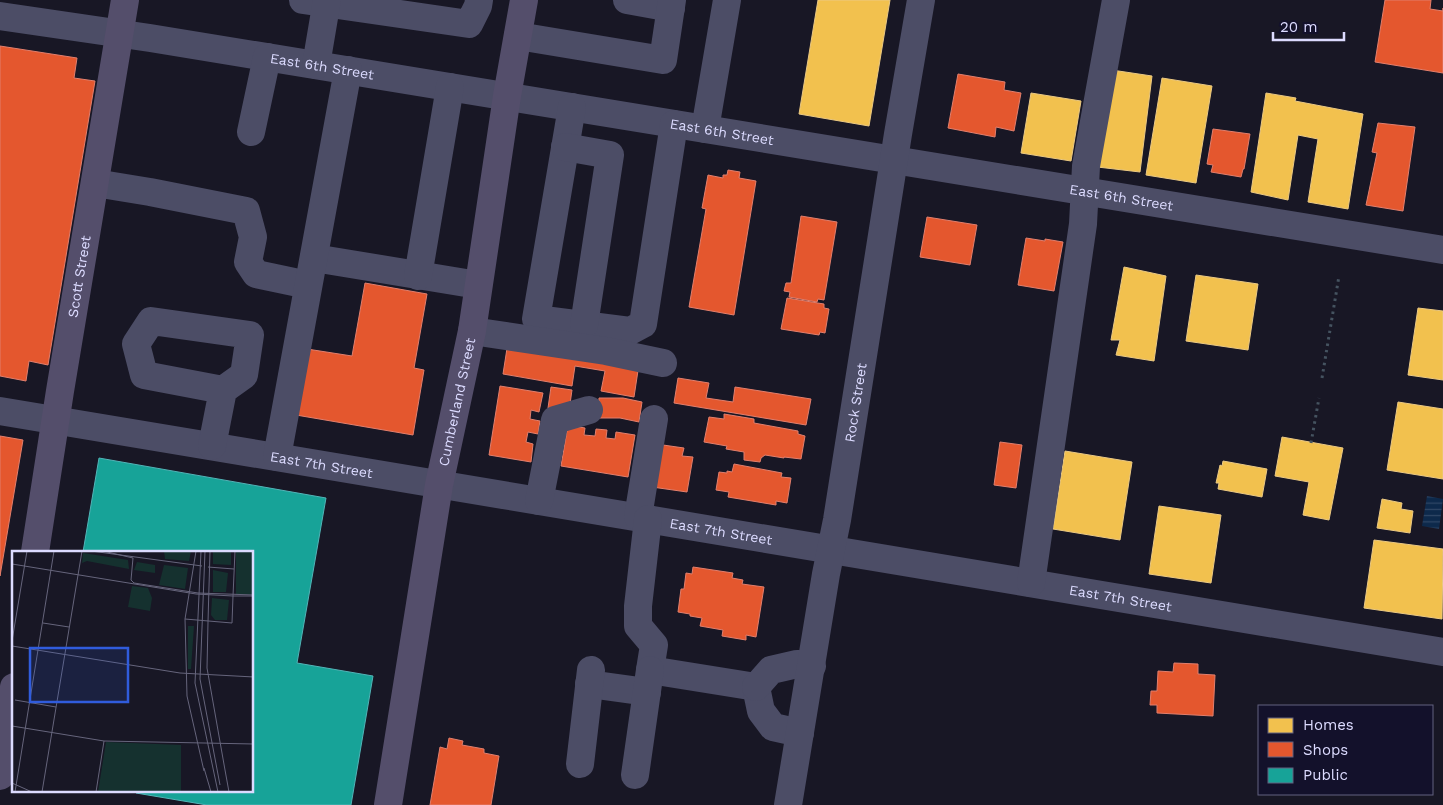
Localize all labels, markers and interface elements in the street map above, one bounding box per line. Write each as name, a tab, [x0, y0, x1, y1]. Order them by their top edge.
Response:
scale bar	[1273, 10, 1344, 42]
text: 20 m	[1280, 18, 1318, 36]
street label: East 6th Street	[269, 50, 375, 83]
street label: East 6th Street	[669, 115, 775, 148]
street label: East 6th Street	[1068, 181, 1175, 214]
street label: Scott Street	[64, 234, 94, 319]
street label: Cumberland Street	[435, 336, 478, 468]
street label: Rock Street	[841, 362, 870, 443]
street label: East 7th Street	[269, 448, 374, 481]
street label: East 7th Street	[669, 515, 774, 548]
inset map	[12, 551, 254, 792]
street label: East 7th Street	[1068, 582, 1173, 615]
legend	[1258, 705, 1433, 795]
text: Homes	[1303, 716, 1354, 734]
text: Shops	[1303, 741, 1348, 759]
text: Public	[1303, 766, 1348, 784]

